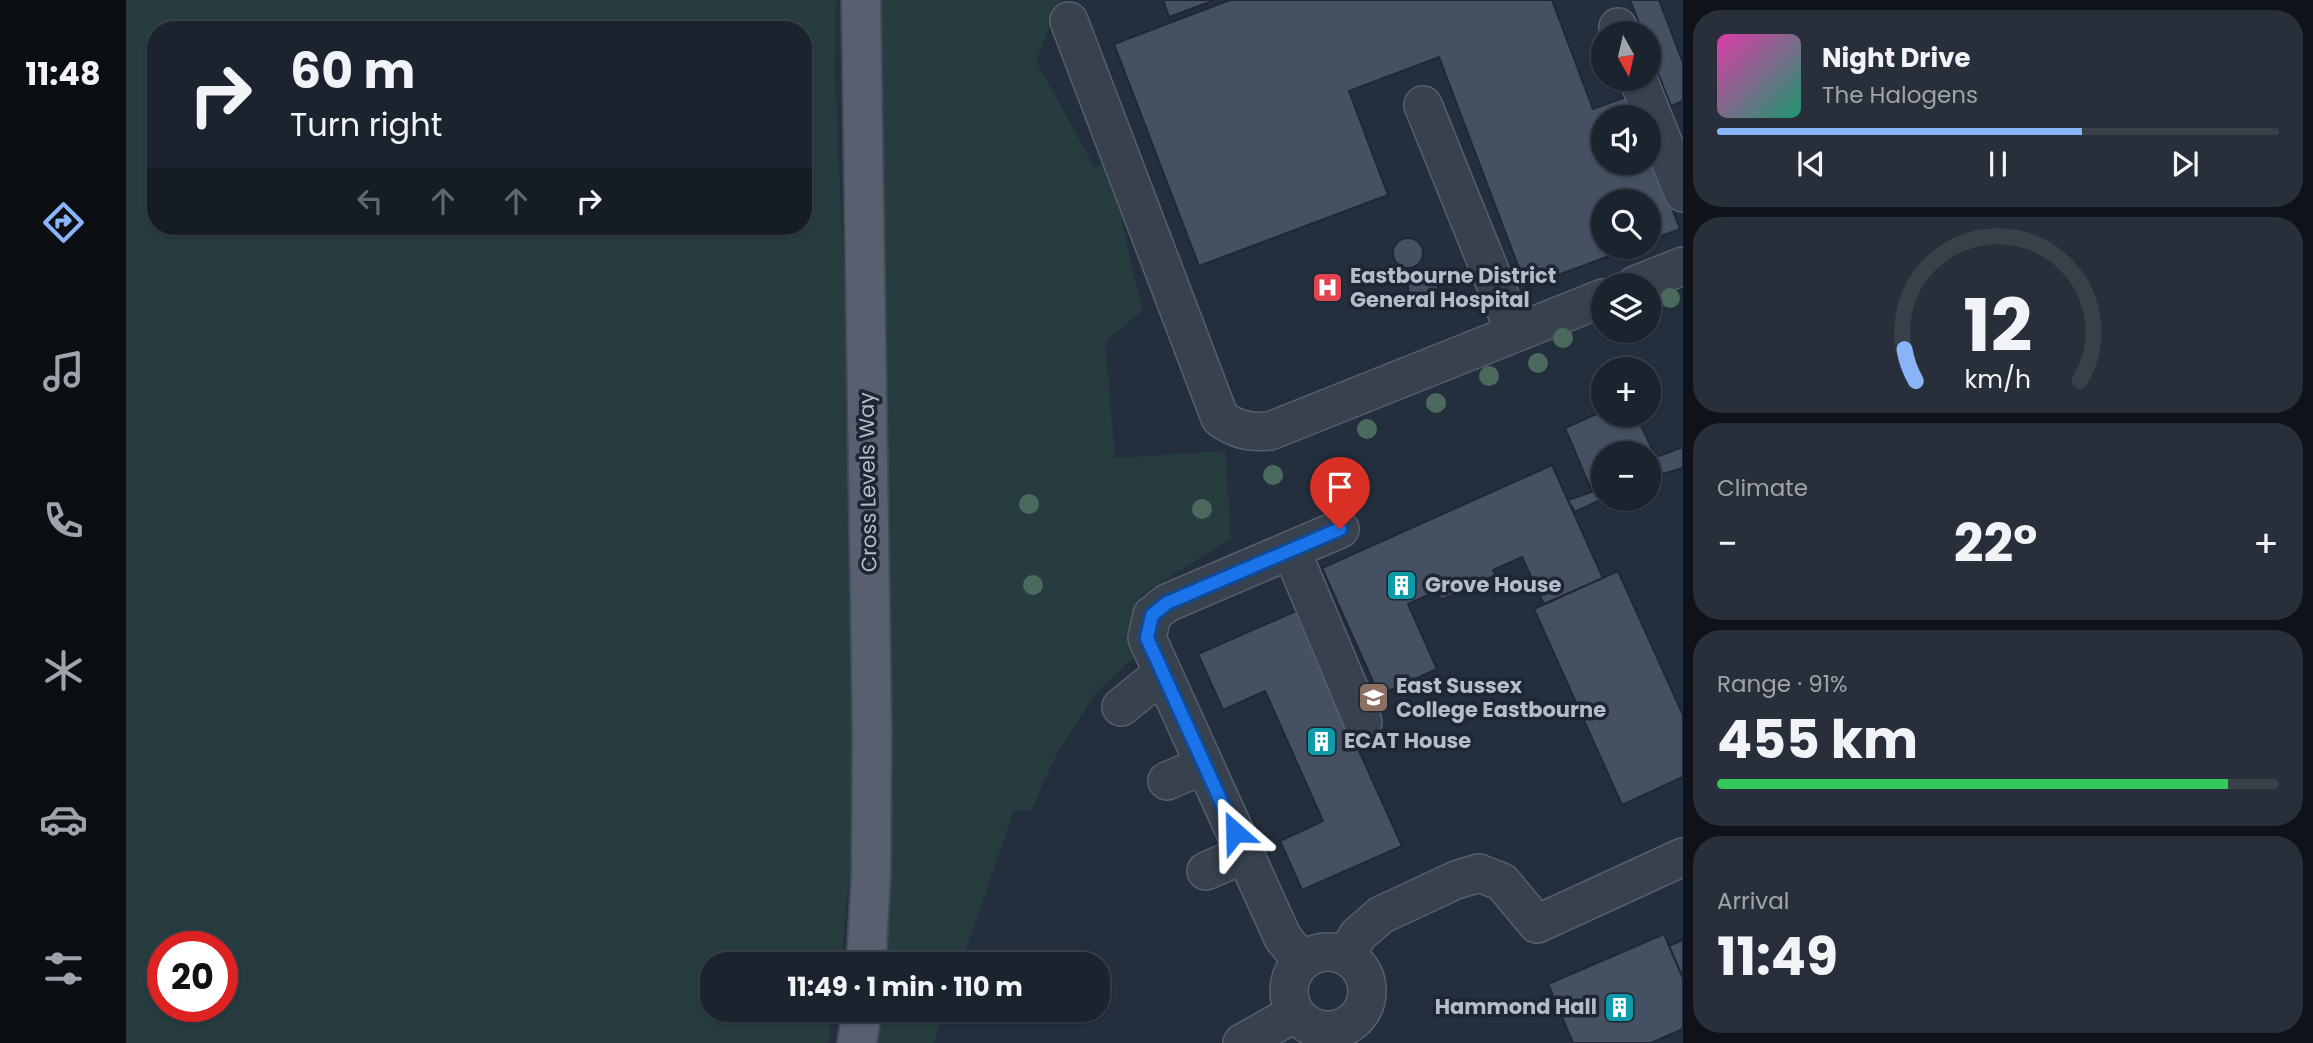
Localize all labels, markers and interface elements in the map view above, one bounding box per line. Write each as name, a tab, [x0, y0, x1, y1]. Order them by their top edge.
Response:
north arrow	[1591, 21, 1661, 91]
map controls	[1591, 21, 1661, 511]
text: 60 m	[290, 37, 415, 105]
text: Night Drive	[1822, 40, 1970, 76]
icon: right	[175, 49, 266, 140]
text: 11:48	[25, 51, 101, 96]
text: The Halogens	[1822, 79, 1978, 111]
text: Turn right	[290, 102, 442, 147]
button: sound	[1591, 105, 1661, 175]
icon: previous	[1792, 145, 1830, 183]
icon: pause	[1979, 145, 2017, 183]
icon: next	[2166, 145, 2204, 183]
icon: left	[351, 182, 389, 220]
icon: ahead	[424, 182, 462, 220]
icon: ahead	[497, 182, 535, 220]
icon: right	[570, 182, 608, 220]
button: search	[1591, 189, 1661, 259]
icon: directions	[39, 198, 88, 247]
place label: Eastbourne District General Hospital	[1350, 261, 1556, 314]
hospital icon: Eastbourne District General Hospital	[1310, 271, 1344, 305]
button: layers	[1591, 273, 1661, 343]
text: 12	[1964, 275, 2032, 376]
icon: music	[39, 347, 88, 396]
button: +	[1591, 357, 1661, 427]
text: km/h	[1965, 362, 2031, 397]
street label: Cross Levels Way	[851, 392, 884, 572]
button: −	[1591, 441, 1661, 511]
pin	[1310, 457, 1370, 529]
icon: arrive	[1321, 468, 1359, 506]
text: Climate	[1717, 472, 1808, 504]
icon: phone	[39, 496, 88, 545]
text: 22°	[1954, 507, 2037, 580]
text: −	[1717, 517, 1738, 570]
text: +	[2253, 517, 2279, 570]
building icon: Grove House	[1385, 568, 1419, 602]
place label: Grove House	[1425, 570, 1562, 599]
icon: climate	[39, 646, 88, 695]
text: Range · 91%	[1717, 668, 1848, 700]
place label: East Sussex College Eastbourne	[1396, 671, 1606, 724]
school or university icon: East Sussex College Eastbourne	[1356, 681, 1390, 715]
text: 455 km	[1717, 703, 1918, 776]
building icon: ECAT House	[1304, 724, 1338, 758]
place label: ECAT House	[1344, 726, 1471, 755]
icon: car	[39, 795, 88, 844]
position arrow	[1198, 795, 1272, 869]
text: Arrival	[1717, 885, 1789, 917]
text: 11:49	[1717, 920, 1838, 993]
speed limit sign: 20	[147, 931, 238, 1022]
icon: filters	[39, 944, 88, 993]
text: 11:49 · 1 min · 110 m	[787, 969, 1023, 1005]
building icon: Hammond Hall	[1603, 990, 1637, 1024]
place label: Hammond Hall	[1435, 992, 1597, 1021]

